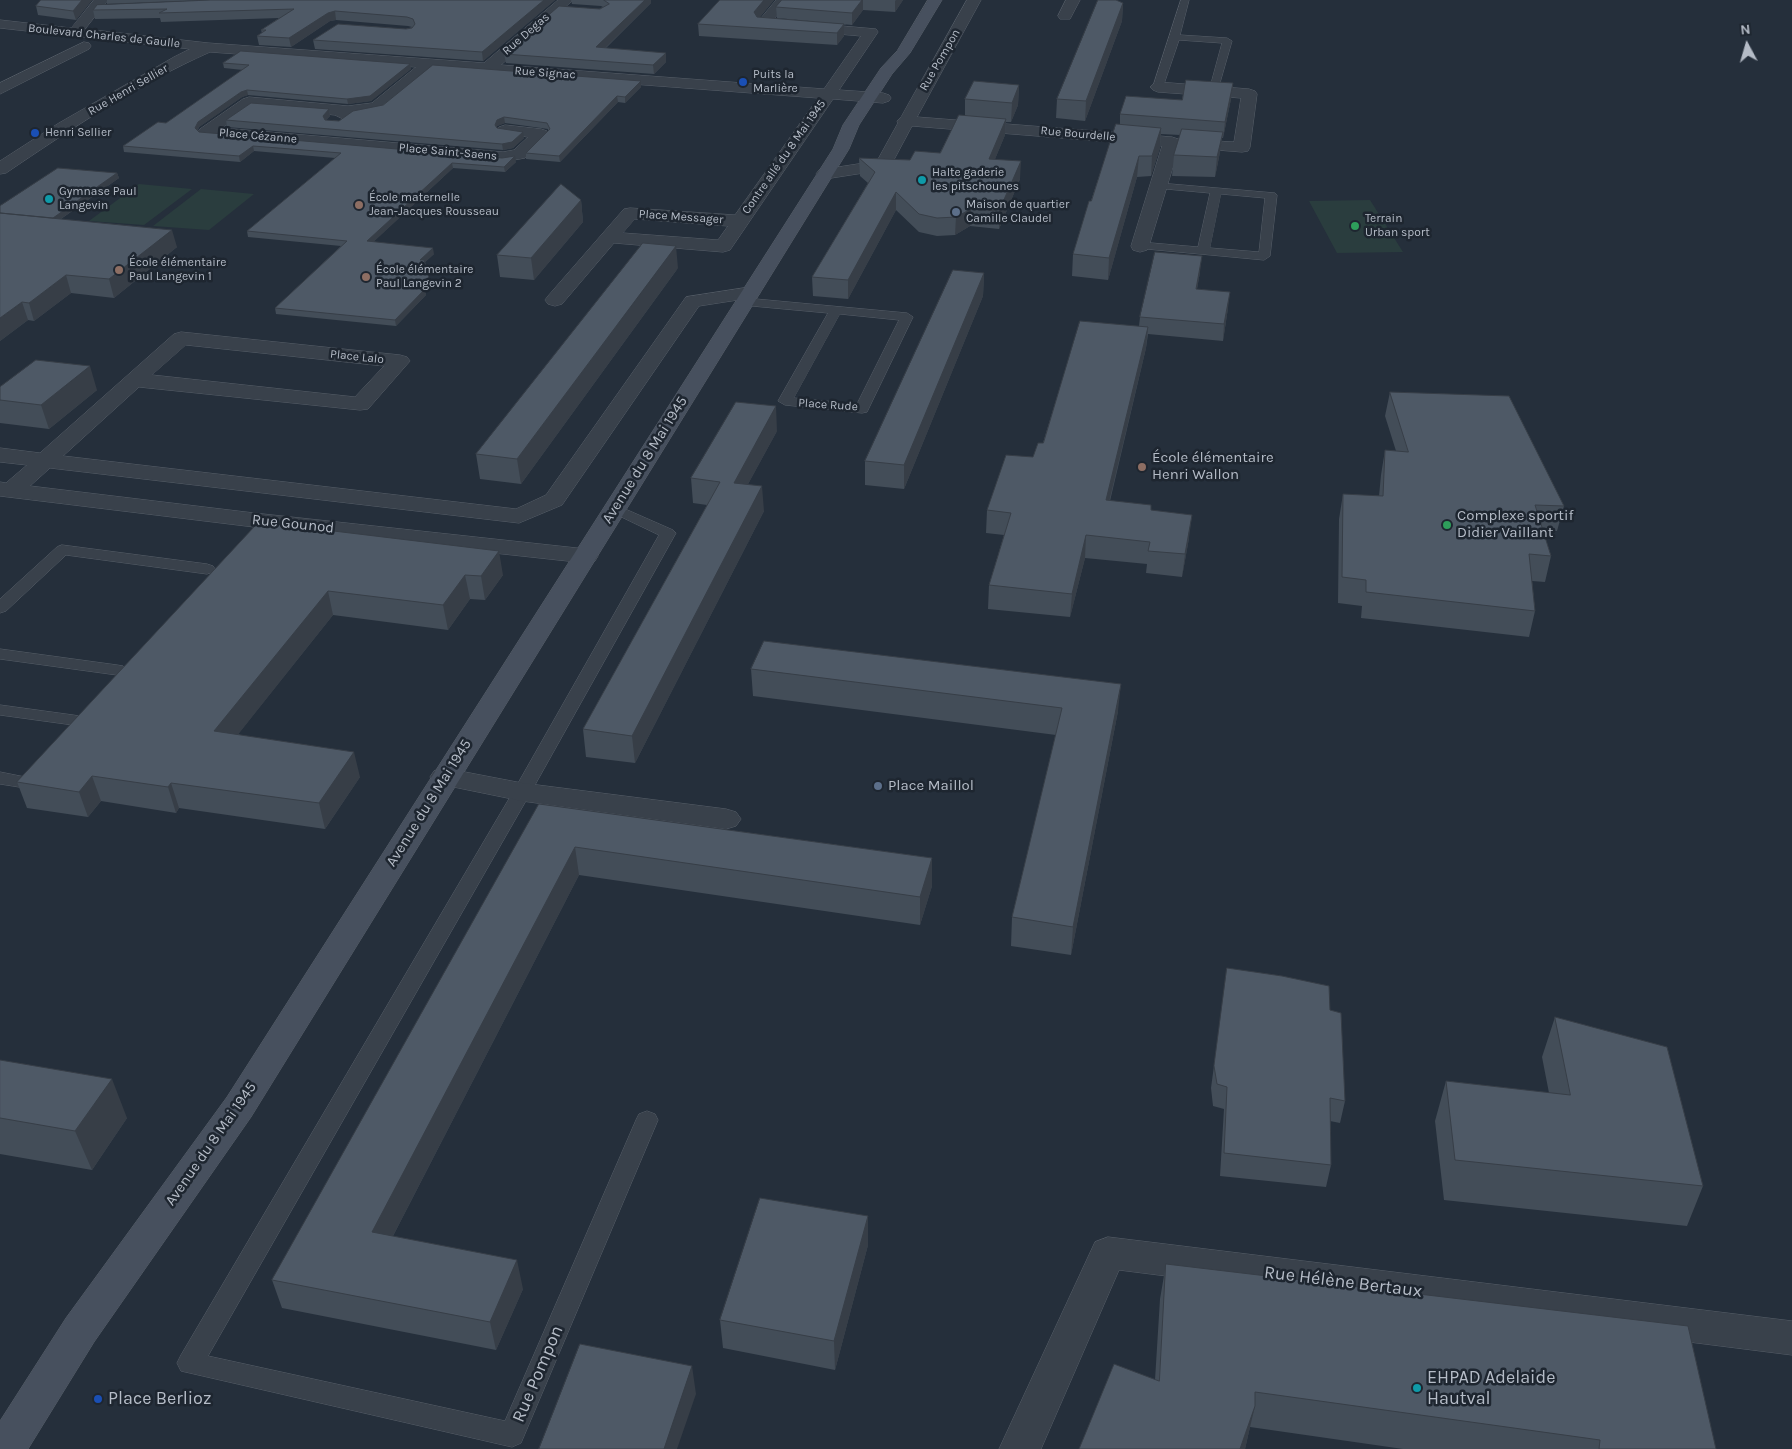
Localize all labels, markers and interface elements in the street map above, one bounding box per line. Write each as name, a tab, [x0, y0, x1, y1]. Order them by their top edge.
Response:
street label: Rue Degas	[500, 10, 552, 58]
north arrow	[1722, 20, 1772, 70]
street label: Boulevard Charles de Gaulle	[27, 21, 181, 51]
text: N	[1739, 21, 1751, 39]
street label: Rue Pompon	[917, 27, 963, 93]
street label: Rue Henri Sellier	[85, 61, 171, 119]
street label: Rue Signac	[514, 64, 576, 82]
place label: Puits la Marlière	[753, 68, 798, 96]
marker: Puits la Marlière	[737, 76, 749, 88]
street label: Contre allé du 8 Mai 1945	[739, 97, 829, 217]
street label: Rue Bourdelle	[1040, 124, 1116, 144]
street label: Place Cézanne	[218, 125, 298, 147]
place label: Henri Sellier	[45, 126, 111, 140]
marker: Henri Sellier	[29, 127, 41, 139]
street label: Place Saint-Saens	[398, 141, 498, 163]
place label: Halte gaderie les pitschounes	[932, 166, 1019, 194]
marker: Halte gaderie les pitschounes	[916, 174, 928, 186]
place label: Gymnase Paul Langevin	[59, 185, 137, 213]
place label: École maternelle Jean-Jacques Rousseau	[369, 191, 499, 219]
marker: Gymnase Paul Langevin	[43, 193, 55, 205]
place label: Maison de quartier Camille Claudel	[966, 198, 1069, 226]
marker: École maternelle Jean-Jacques Rousseau	[353, 199, 365, 211]
marker: Maison de quartier Camille Claudel	[950, 206, 962, 218]
street label: Place Messager	[638, 207, 724, 227]
place label: Terrain Urban sport	[1365, 212, 1430, 240]
marker: Terrain Urban sport	[1349, 220, 1361, 232]
place label: École élémentaire Paul Langevin 1	[129, 256, 226, 284]
place label: École élémentaire Paul Langevin 2	[376, 263, 473, 291]
marker: École élémentaire Paul Langevin 1	[113, 264, 125, 276]
marker: École élémentaire Paul Langevin 2	[360, 271, 372, 283]
street label: Place Lalo	[329, 347, 385, 367]
street label: Avenue du 8 Mai 1945	[598, 393, 692, 527]
street label: Place Rude	[798, 396, 858, 414]
place label: École élémentaire Henri Wallon	[1152, 449, 1274, 484]
marker: École élémentaire Henri Wallon	[1136, 461, 1148, 473]
place label: Complexe sportif Didier Vaillant	[1457, 507, 1574, 542]
street label: Rue Gounod	[251, 511, 335, 537]
marker: Complexe sportif Didier Vaillant	[1441, 519, 1453, 531]
street label: Avenue du 8 Mai 1945	[382, 736, 476, 870]
place label: Place Maillol	[888, 777, 974, 795]
marker: Place Maillol	[872, 780, 884, 792]
street label: Avenue du 8 Mai 1945	[162, 1079, 260, 1209]
street label: Rue Hélène Bertaux	[1263, 1262, 1423, 1302]
street label: Rue Pompon	[508, 1322, 568, 1426]
place label: EHPAD Adelaide Hautval	[1427, 1367, 1555, 1410]
marker: EHPAD Adelaide Hautval	[1411, 1382, 1423, 1394]
place label: Place Berlioz	[108, 1388, 211, 1410]
marker: Place Berlioz	[92, 1393, 104, 1405]

